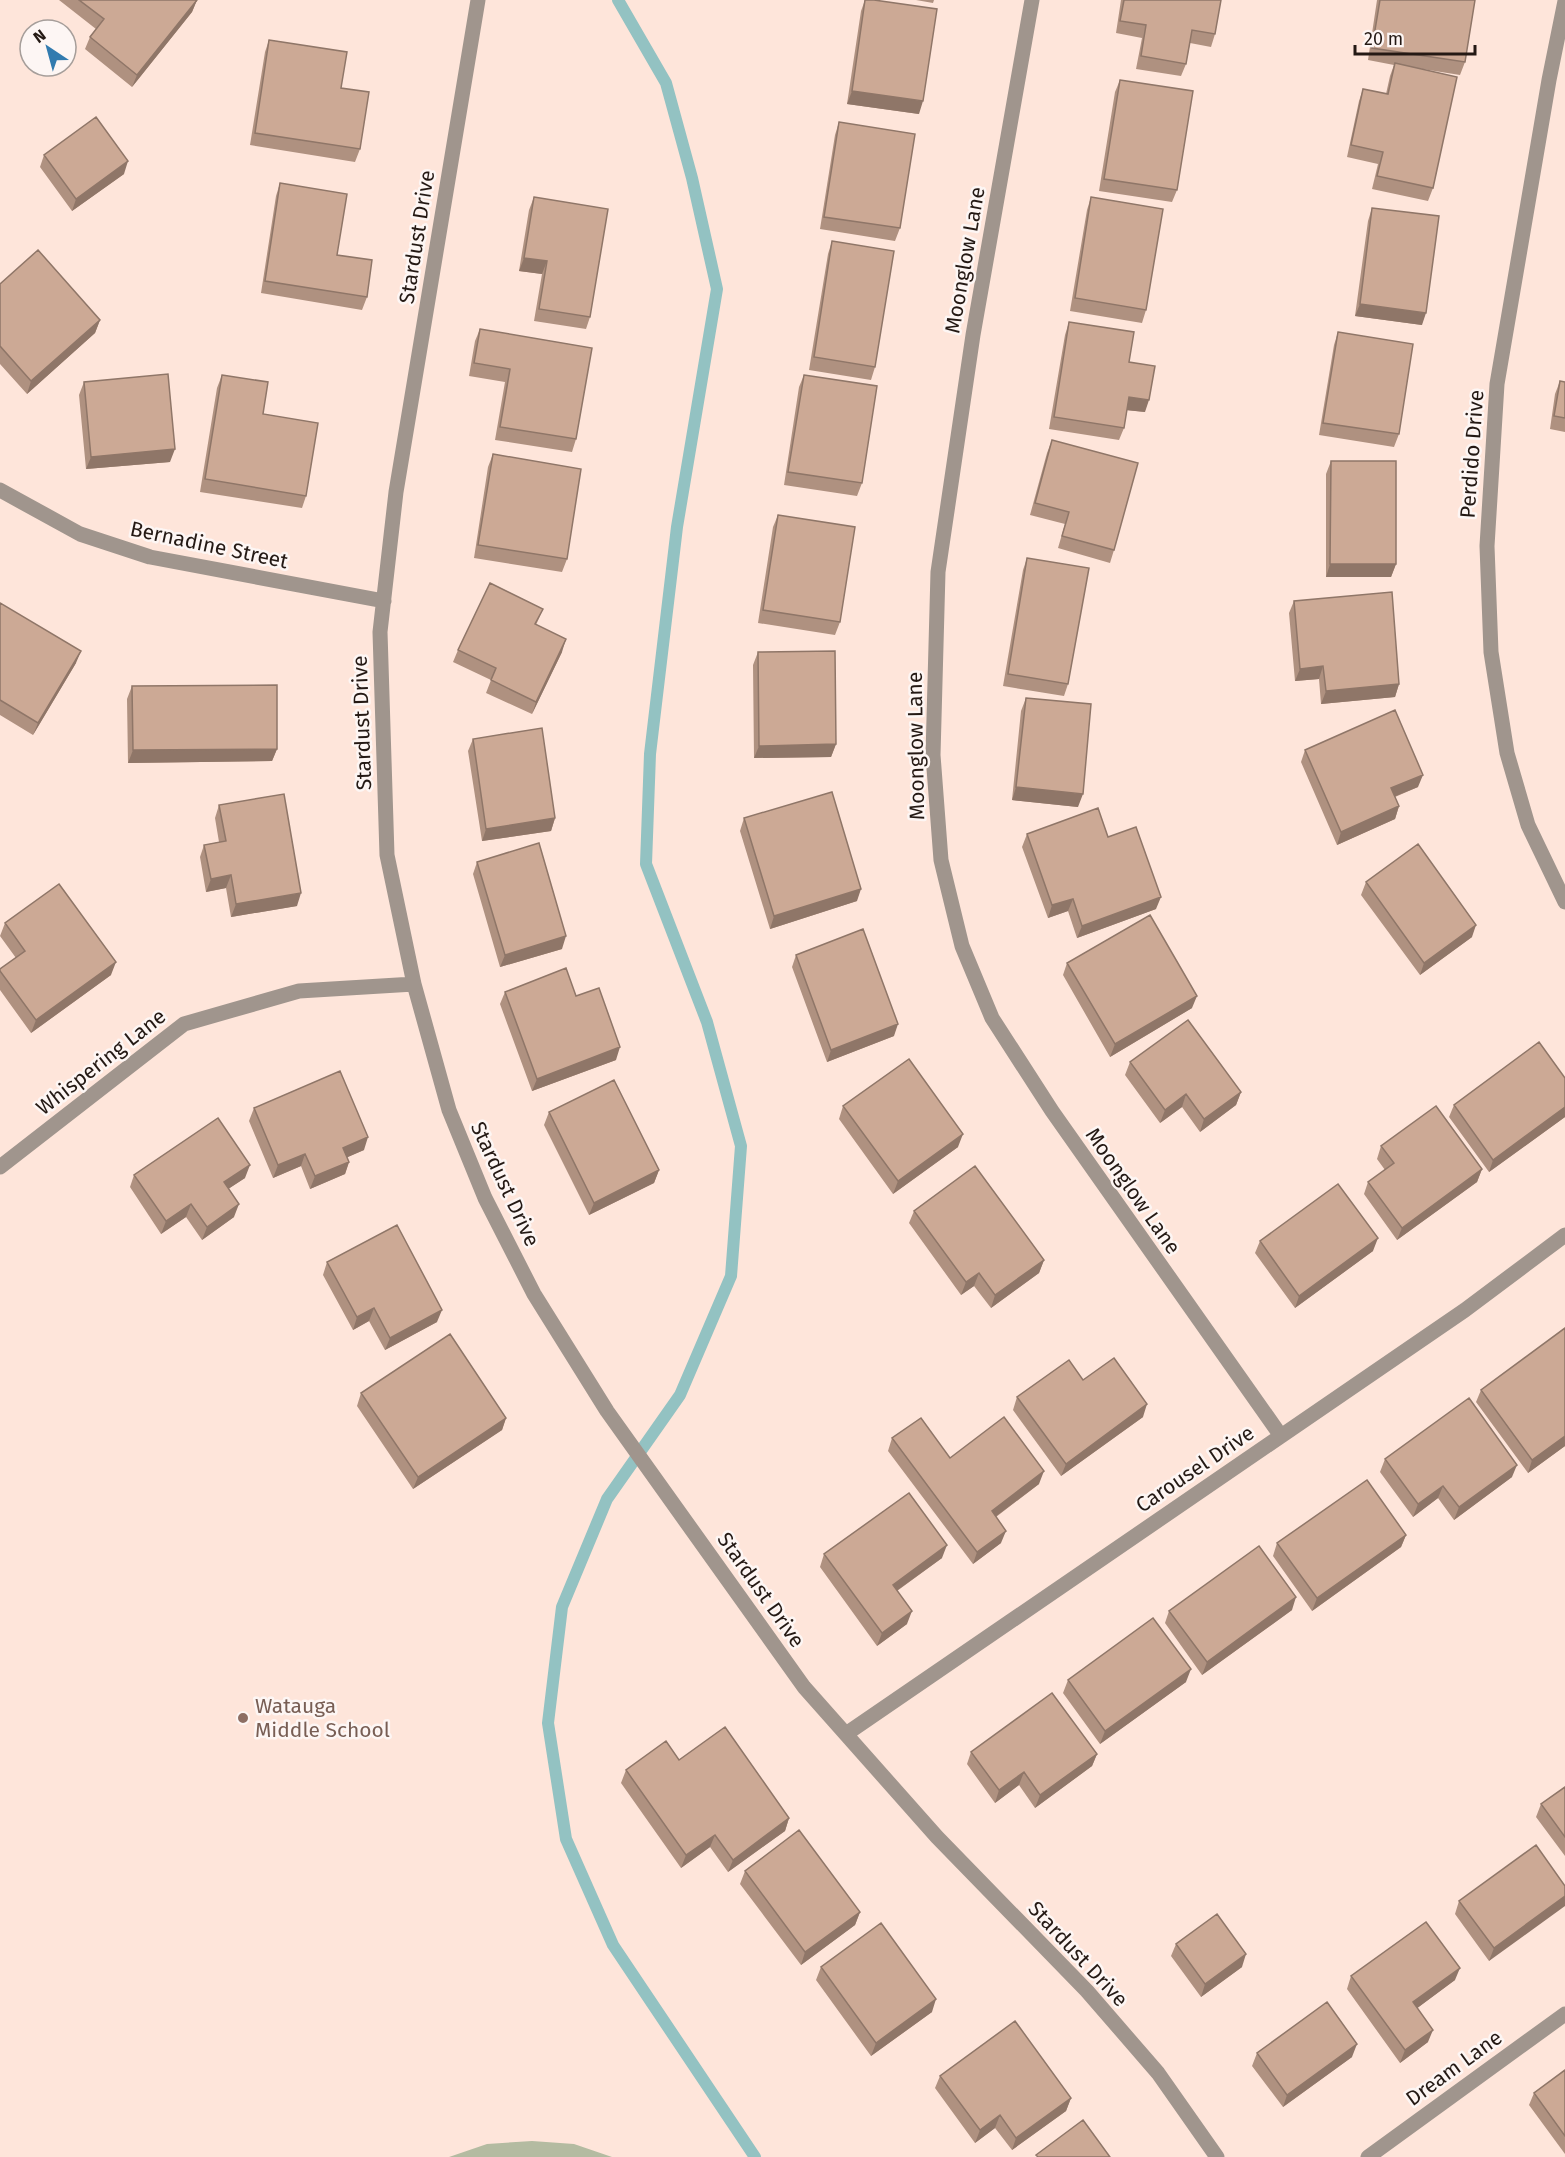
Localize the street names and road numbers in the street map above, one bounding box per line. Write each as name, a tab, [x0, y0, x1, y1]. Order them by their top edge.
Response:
street label: Stardust Drive	[394, 168, 440, 306]
street label: Moonglow Lane	[939, 185, 991, 335]
street label: Perdido Drive	[1455, 389, 1489, 519]
street label: Bernadine Street	[128, 516, 291, 575]
street label: Stardust Drive	[347, 655, 377, 791]
street label: Moonglow Lane	[902, 672, 930, 820]
street label: Whispering Lane	[31, 1003, 171, 1121]
street label: Stardust Drive	[465, 1117, 545, 1251]
street label: Moonglow Lane	[1080, 1123, 1186, 1259]
street label: Carousel Drive	[1131, 1420, 1259, 1518]
street label: Stardust Drive	[712, 1527, 810, 1653]
street label: Stardust Drive	[1023, 1896, 1133, 2012]
street label: Dream Lane	[1401, 2024, 1507, 2112]

